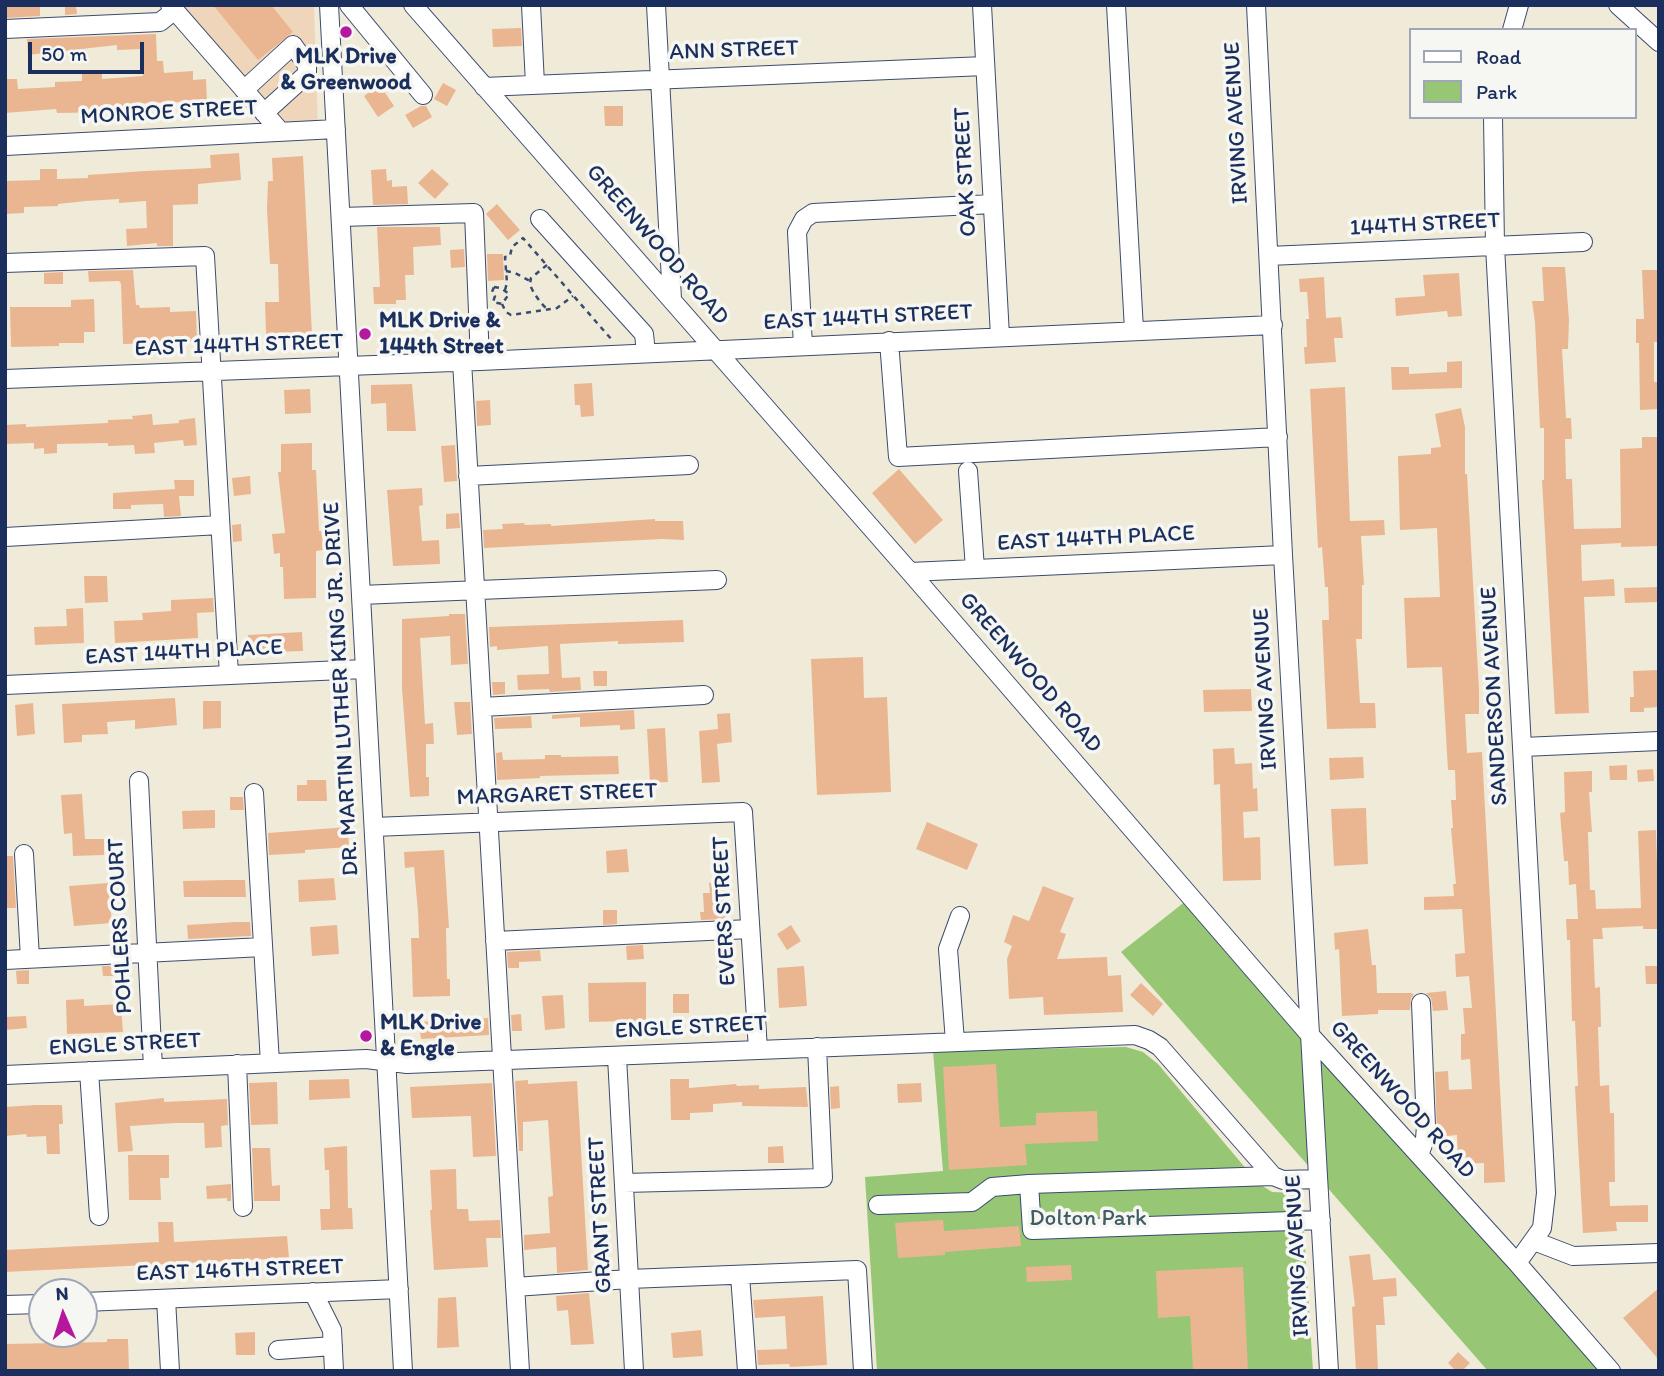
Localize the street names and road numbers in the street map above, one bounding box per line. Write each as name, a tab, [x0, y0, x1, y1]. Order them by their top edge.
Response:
street label: ANN STREET	[669, 35, 799, 67]
street label: IRVING AVENUE	[1219, 41, 1255, 205]
street label: MONROE STREET	[80, 95, 258, 131]
street label: OAK STREET	[949, 106, 983, 238]
street label: GREENWOOD ROAD	[580, 159, 734, 331]
street label: 144TH STREET	[1349, 207, 1501, 243]
street label: EAST 144TH STREET	[763, 299, 973, 337]
street label: EAST 144TH STREET	[134, 329, 344, 363]
street label: DR. MARTIN LUTHER KING JR. DRIVE	[318, 501, 366, 877]
street label: EAST 144TH PLACE	[996, 520, 1196, 558]
street label: SANDERSON AVENUE	[1475, 586, 1515, 806]
street label: GREENWOOD ROAD	[953, 587, 1107, 759]
street label: IRVING AVENUE	[1248, 607, 1284, 771]
street label: EAST 144TH PLACE	[84, 634, 284, 672]
street label: MARGARET STREET	[456, 778, 658, 812]
street label: EVERS STREET	[707, 835, 743, 987]
street label: POHLERS COURT	[103, 837, 139, 1015]
street label: ENGLE STREET	[614, 1010, 768, 1046]
street label: GREENWOOD ROAD	[1324, 1015, 1480, 1185]
street label: ENGLE STREET	[48, 1027, 202, 1063]
street label: GRANT STREET	[583, 1136, 619, 1294]
street label: IRVING AVENUE	[1280, 1174, 1316, 1338]
street label: EAST 146TH STREET	[136, 1254, 344, 1288]

